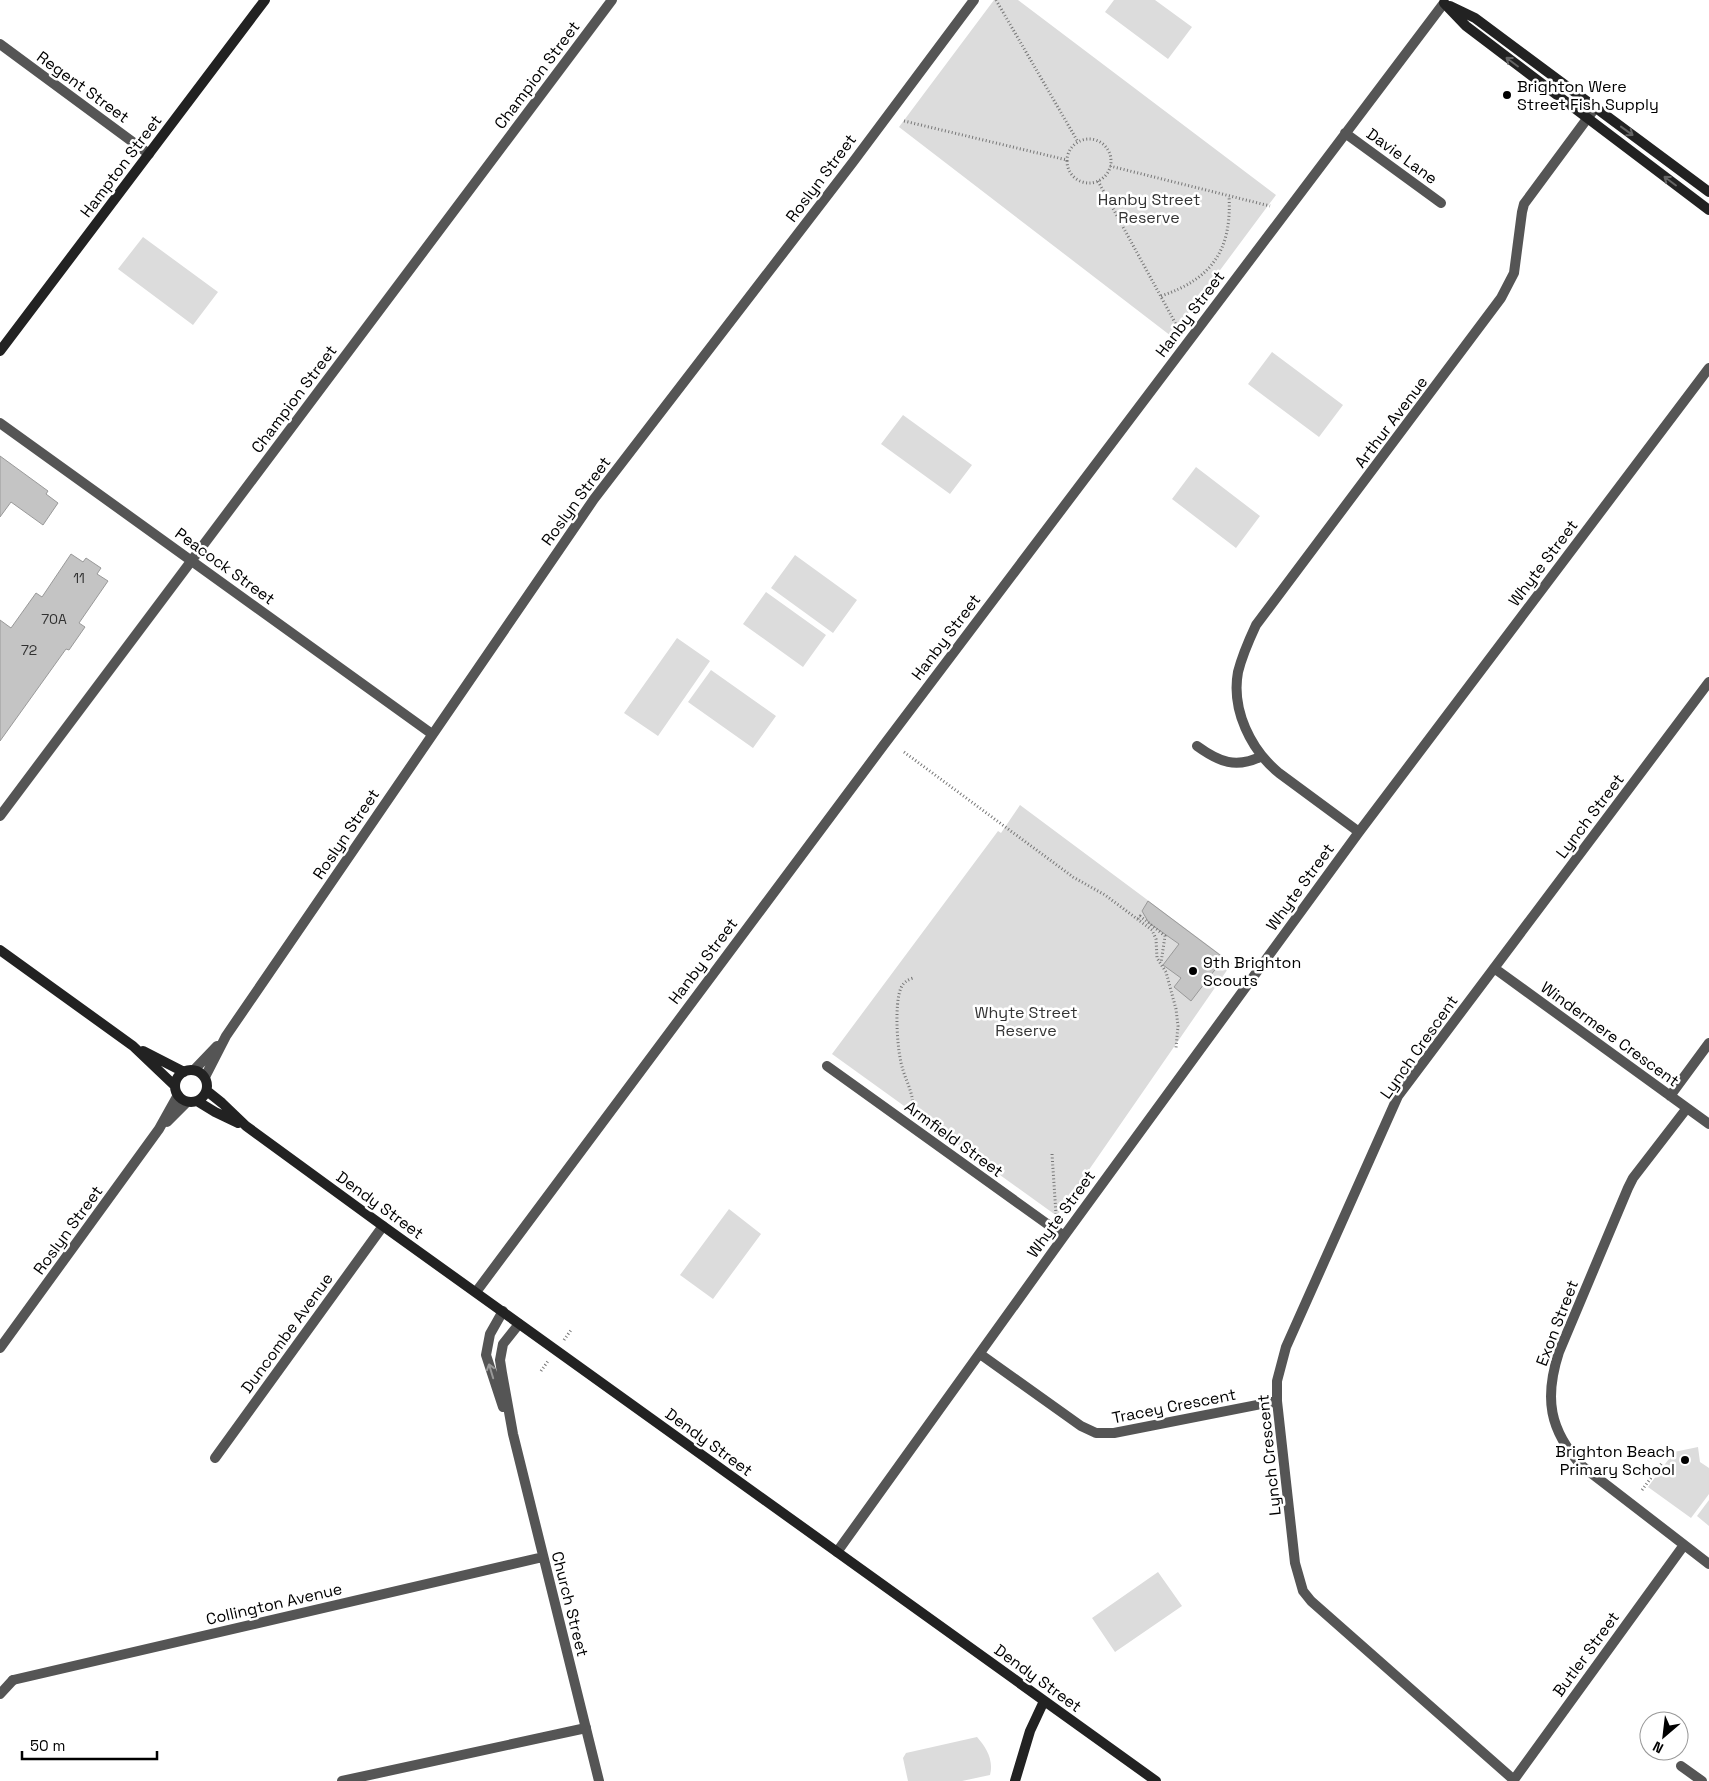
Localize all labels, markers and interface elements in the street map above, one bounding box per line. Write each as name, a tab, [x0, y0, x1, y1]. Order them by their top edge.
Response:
street label: Champion Street	[490, 17, 584, 133]
street label: Regent Street	[33, 46, 133, 128]
one-way arrow	[1505, 57, 1519, 67]
place label: Brighton Were Street Fish Supply	[1517, 76, 1659, 115]
marker: Brighton Were Street Fish Supply	[1501, 89, 1513, 101]
street label: Hampton Street	[76, 110, 166, 222]
street label: Davie Lane	[1362, 123, 1442, 189]
one-way arrow	[1620, 126, 1634, 136]
street label: Roslyn Street	[781, 130, 861, 226]
one-way arrow	[1663, 176, 1677, 186]
park label: Hanby Street Reserve	[1098, 189, 1200, 228]
street label: Hanby Street	[1151, 267, 1229, 361]
street label: Champion Street	[247, 341, 341, 457]
street label: Arthur Avenue	[1350, 372, 1432, 472]
street label: Roslyn Street	[537, 452, 615, 550]
street label: Whyte Street	[1504, 516, 1582, 610]
street label: Peacock Street	[171, 523, 279, 609]
house number: 11	[73, 569, 85, 587]
street label: Hanby Street	[907, 590, 985, 684]
house number: 70A	[41, 610, 67, 628]
house number: 72	[21, 641, 37, 659]
street label: Lynch Street	[1551, 769, 1629, 863]
street label: Roslyn Street	[308, 785, 384, 883]
street label: Whyte Street	[1261, 839, 1339, 935]
street label: Hanby Street	[664, 914, 742, 1008]
place label: 9th Brighton Scouts	[1203, 952, 1301, 991]
marker: 9th Brighton Scouts	[1187, 965, 1199, 977]
street label: Windermere Crescent	[1537, 977, 1683, 1091]
street label: Lynch Crescent	[1376, 991, 1462, 1103]
park label: Whyte Street Reserve	[974, 1002, 1078, 1041]
street label: Armfield Street	[901, 1096, 1007, 1182]
street label: Dendy Street	[332, 1166, 428, 1244]
street label: Whyte Street	[1022, 1166, 1100, 1262]
street label: Roslyn Street	[29, 1181, 107, 1279]
street label: Duncombe Avenue	[236, 1269, 338, 1397]
street label: Exon Street	[1531, 1277, 1583, 1369]
one-way arrow	[485, 1364, 495, 1380]
street label: Tracey Crescent	[1110, 1384, 1238, 1428]
street label: Lynch Crescent	[1252, 1393, 1286, 1517]
street label: Dendy Street	[661, 1403, 757, 1481]
place label: Brighton Beach Primary School	[1555, 1441, 1675, 1480]
marker: Brighton Beach Primary School	[1679, 1454, 1691, 1466]
street label: Church Street	[547, 1549, 593, 1659]
street label: Collington Avenue	[204, 1578, 344, 1630]
street label: Butler Street	[1548, 1607, 1624, 1701]
street label: Dendy Street	[990, 1639, 1086, 1717]
north arrow	[1639, 1711, 1689, 1761]
scale bar	[22, 1728, 158, 1760]
text: 50 m	[30, 1736, 65, 1755]
text: N	[1650, 1737, 1666, 1758]

